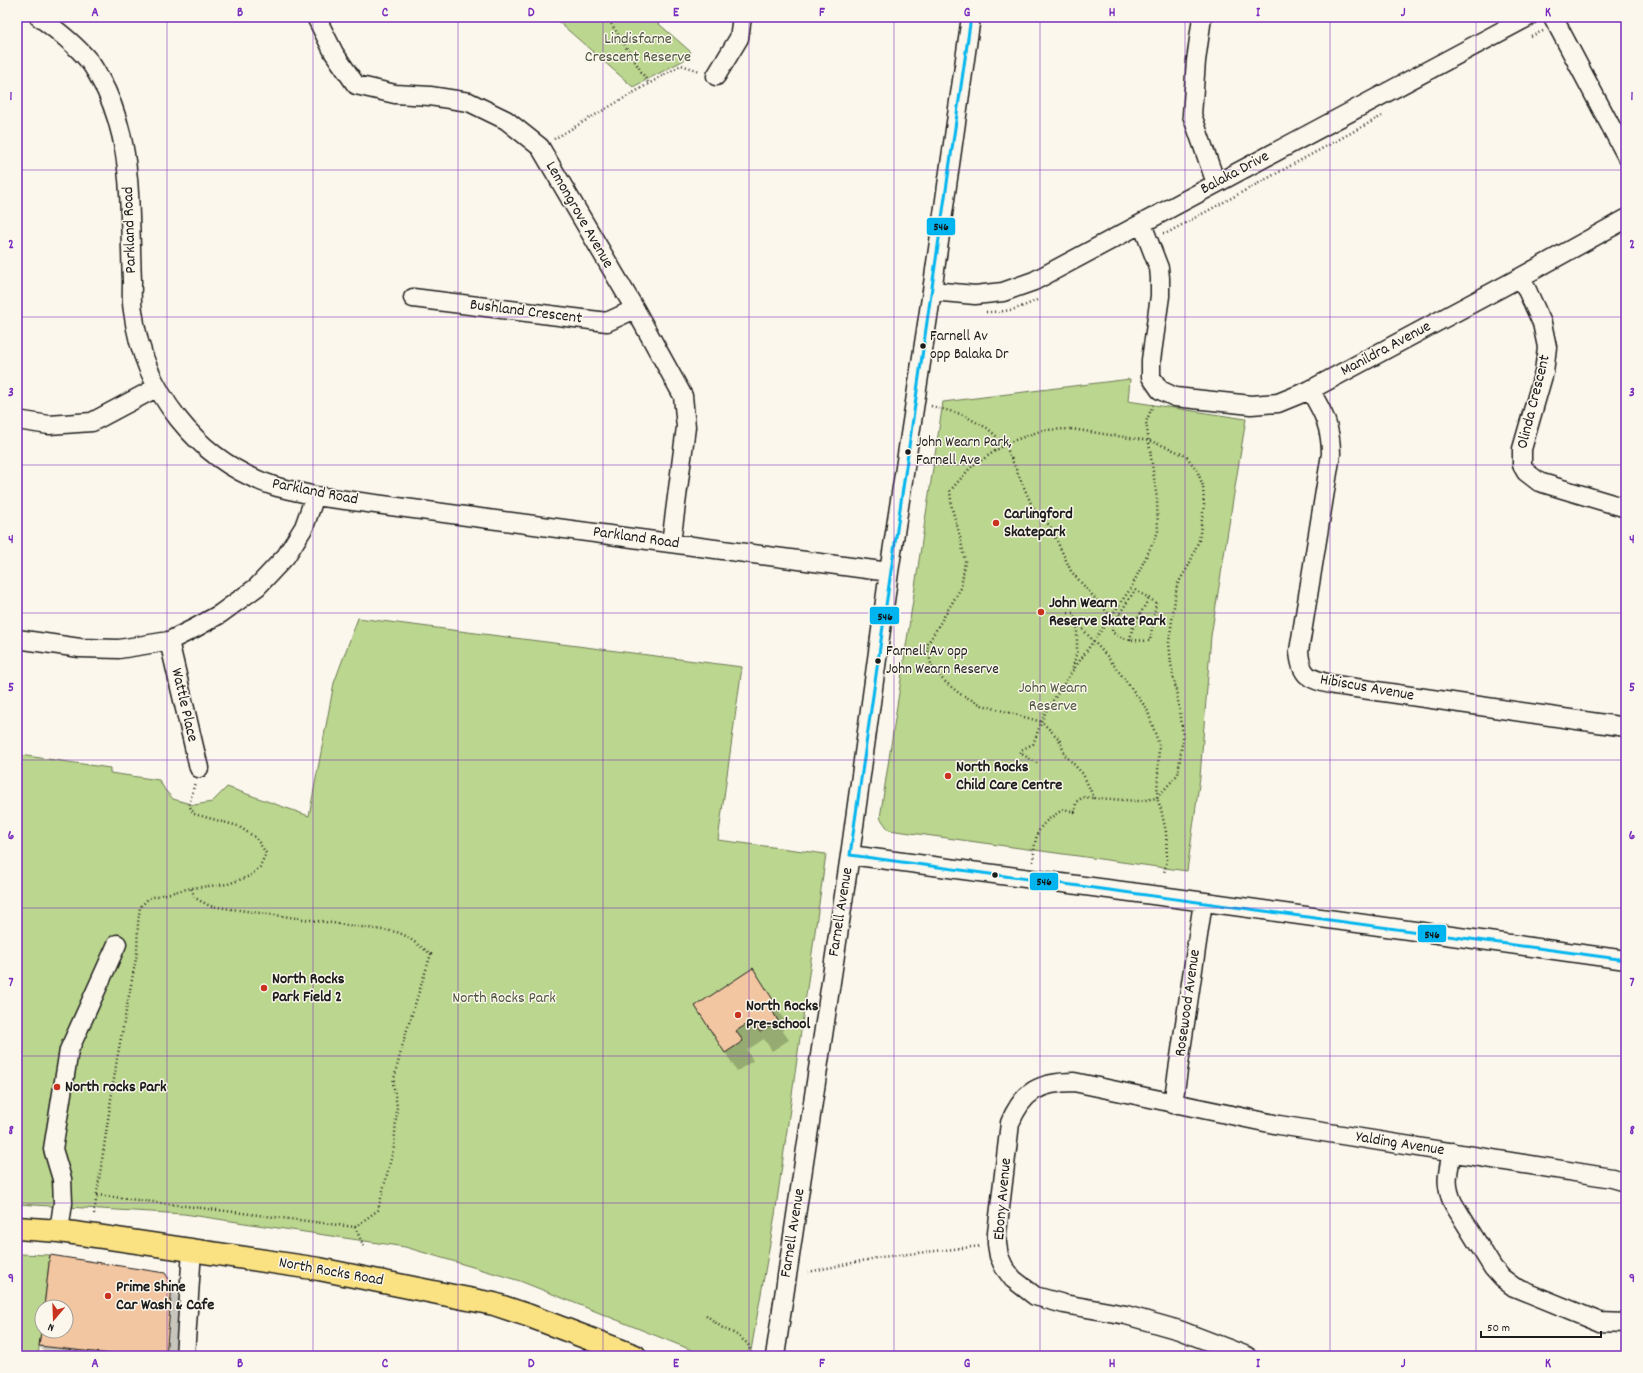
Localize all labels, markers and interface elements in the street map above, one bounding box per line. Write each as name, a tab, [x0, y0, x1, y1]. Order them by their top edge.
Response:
text: A	[91, 4, 99, 23]
text: B	[237, 4, 243, 23]
text: C	[382, 4, 389, 23]
text: D	[528, 4, 535, 23]
text: E	[673, 4, 680, 23]
text: F	[819, 4, 825, 23]
text: G	[964, 4, 971, 23]
text: H	[1109, 4, 1116, 23]
text: I	[1256, 4, 1261, 23]
text: J	[1401, 4, 1406, 23]
text: K	[1545, 4, 1551, 23]
park label: Lindisfarne Crescent Reserve	[585, 28, 691, 69]
text: 1	[10, 88, 13, 107]
text: 1	[1631, 88, 1634, 107]
street label: Balaka Drive	[1197, 145, 1273, 201]
street label: Lemongrove Avenue	[539, 157, 619, 273]
street label: Parkland Road	[117, 186, 143, 274]
line badge: 546	[926, 217, 956, 236]
text: 546	[933, 220, 949, 236]
text: 2	[8, 236, 14, 255]
text: 2	[1629, 236, 1635, 255]
street label: Bushland Crescent	[469, 294, 583, 330]
street label: Manildra Avenue	[1337, 316, 1435, 382]
place label: Farnell Av opp Balaka Dr	[930, 326, 1009, 366]
marker: Farnell Av opp Balaka Dr	[918, 341, 928, 351]
street label: Olinda Crescent	[1511, 352, 1557, 452]
text: 3	[8, 384, 14, 403]
text: 3	[1629, 384, 1635, 403]
place label: John Wearn Park, Farnell Ave	[916, 432, 1012, 472]
marker: John Wearn Park, Farnell Ave	[903, 447, 913, 457]
street label: Parkland Road	[270, 472, 360, 512]
place label: Carlingford Skatepark	[1004, 503, 1073, 544]
marker: Carlingford Skatepark	[991, 518, 1001, 528]
street label: Parkland Road	[591, 521, 681, 555]
text: 4	[8, 531, 14, 550]
text: 4	[1629, 531, 1635, 550]
place label: John Wearn Reserve Skate Park	[1049, 592, 1166, 633]
line badge: 546	[869, 606, 900, 625]
marker: John Wearn Reserve Skate Park	[1036, 607, 1046, 617]
text: 546	[877, 610, 893, 626]
place label: Farnell Av opp John Wearn Reserve	[886, 641, 999, 681]
marker: Farnell Av opp John Wearn Reserve	[873, 656, 883, 666]
street label: Wattle Place	[164, 666, 204, 744]
street label: Hibiscus Avenue	[1318, 668, 1416, 708]
park label: John Wearn Reserve	[1019, 677, 1087, 718]
text: 5	[8, 679, 14, 698]
text: 5	[1629, 679, 1635, 698]
place label: North Rocks Child Care Centre	[956, 756, 1062, 797]
marker: North Rocks Child Care Centre	[943, 771, 953, 781]
text: 6	[8, 827, 15, 846]
text: 6	[1629, 827, 1636, 846]
street label: Farnell Avenue	[823, 866, 859, 958]
unlabelled marker	[990, 870, 1000, 880]
line badge: 546	[1029, 872, 1059, 891]
text: 546	[1036, 875, 1052, 891]
line badge: 546	[1417, 924, 1447, 943]
text: 546	[1424, 928, 1440, 944]
street label: Rosewood Avenue	[1169, 948, 1207, 1058]
place label: North Rocks Park Field 2	[272, 968, 345, 1009]
text: 7	[9, 974, 14, 993]
text: 7	[1630, 974, 1635, 993]
marker: North Rocks Park Field 2	[259, 983, 269, 993]
park label: North Rocks Park	[452, 987, 556, 1010]
place label: North Rocks Pre-school	[746, 995, 819, 1036]
marker: North Rocks Pre-school	[733, 1010, 743, 1020]
place label: North rocks Park	[65, 1076, 167, 1099]
marker: North rocks Park	[52, 1082, 62, 1092]
text: 8	[8, 1122, 14, 1141]
text: 8	[1629, 1122, 1635, 1141]
street label: Yalding Avenue	[1354, 1126, 1446, 1162]
street label: Ebony Avenue	[988, 1157, 1018, 1241]
street label: Farnell Avenue	[775, 1187, 811, 1279]
street label: North Rocks Road	[277, 1251, 385, 1293]
text: 9	[8, 1270, 14, 1289]
text: 9	[1629, 1270, 1635, 1289]
place label: Prime Shine Car Wash & Cafe	[116, 1276, 214, 1317]
marker: Prime Shine Car Wash & Cafe	[103, 1291, 113, 1301]
north arrow	[34, 1299, 74, 1339]
scale bar	[1481, 1313, 1601, 1339]
text: N	[46, 1318, 57, 1335]
text: 50 m	[1487, 1320, 1510, 1337]
text: A	[91, 1355, 99, 1373]
text: B	[237, 1355, 243, 1373]
text: C	[382, 1355, 389, 1373]
text: D	[528, 1355, 535, 1373]
text: E	[673, 1355, 680, 1373]
text: F	[819, 1355, 825, 1373]
text: G	[964, 1355, 971, 1373]
text: H	[1109, 1355, 1116, 1373]
text: I	[1256, 1355, 1261, 1373]
text: J	[1401, 1355, 1406, 1373]
text: K	[1545, 1355, 1551, 1373]

